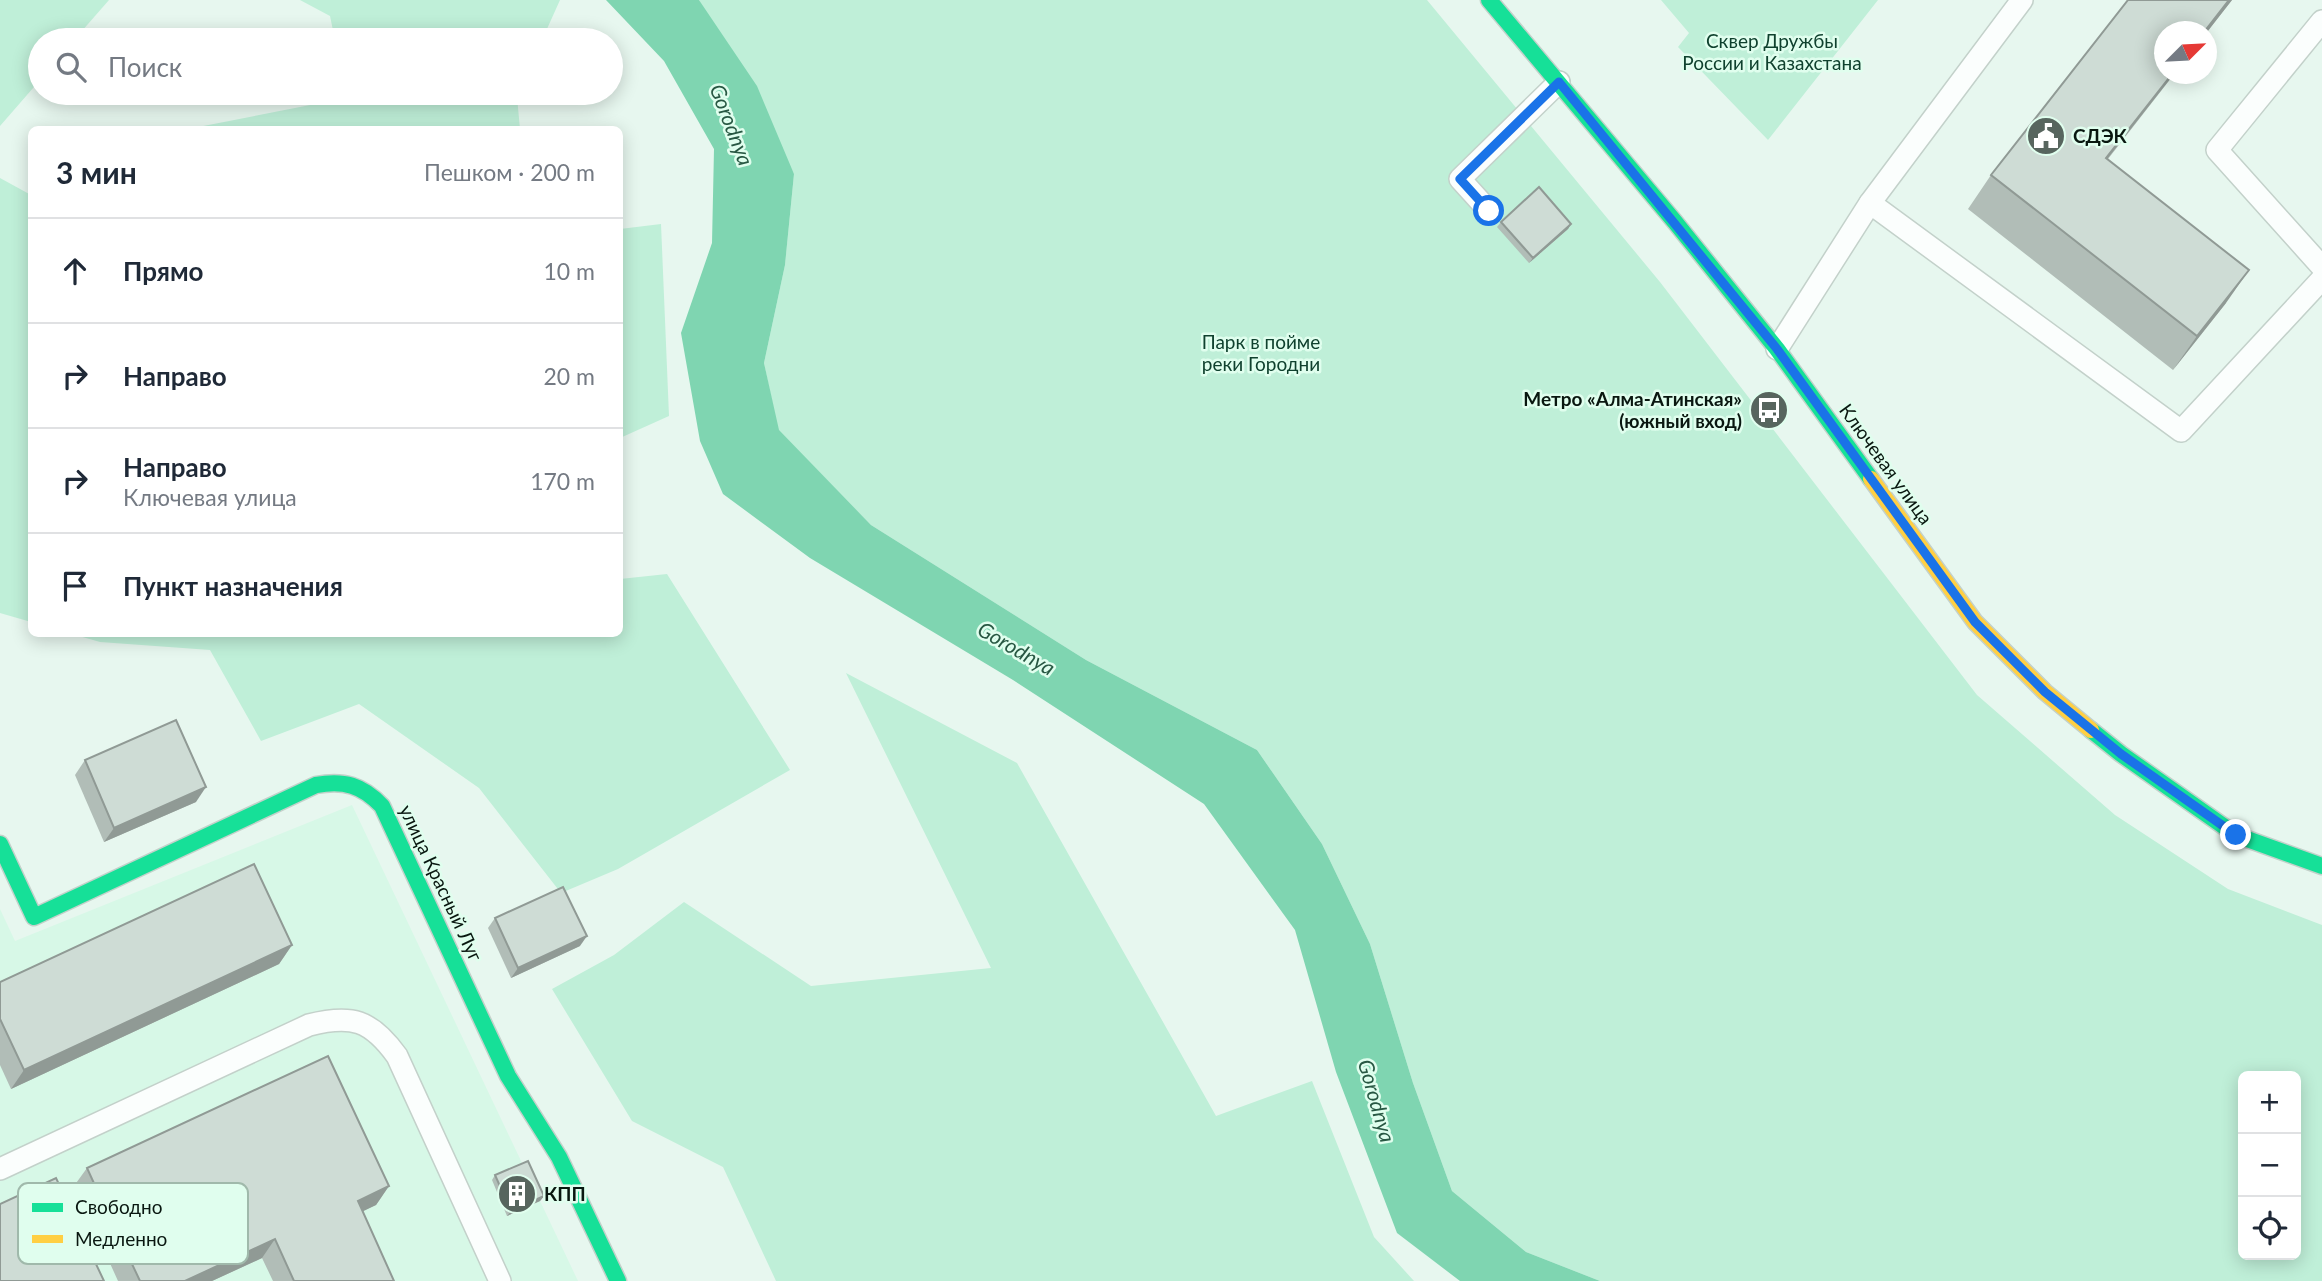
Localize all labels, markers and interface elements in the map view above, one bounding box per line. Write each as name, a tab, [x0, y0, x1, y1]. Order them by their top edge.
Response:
north arrow	[2154, 21, 2217, 84]
search box	[28, 28, 623, 105]
park label: Сквер Дружбы России и Казахстана	[1682, 29, 1862, 74]
icon: search	[52, 48, 90, 86]
text: Поиск	[108, 51, 182, 83]
water label: Gorodnya	[705, 80, 759, 169]
public building icon: СДЭК	[2025, 115, 2067, 157]
place label: СДЭК	[2073, 124, 2128, 147]
text: 3 мин	[56, 154, 137, 190]
text: Пешком · 200 m	[424, 158, 595, 186]
route start	[1473, 195, 1504, 226]
icon: ahead	[56, 252, 94, 290]
text: Прямо	[123, 255, 204, 287]
text: 10 m	[544, 257, 595, 285]
park label: Парк в пойме реки Городни	[1202, 330, 1320, 375]
icon: right	[56, 357, 94, 395]
text: Направо	[123, 360, 227, 392]
text: 20 m	[544, 362, 595, 390]
place label: Метро «Алма-Атинская» (южный вход)	[1523, 387, 1742, 432]
bus stop icon: Метро «Алма-Атинская» (южный вход)	[1748, 389, 1790, 431]
street label: Ключевая улица	[1835, 399, 1938, 529]
text: Направо	[123, 451, 227, 483]
icon: right	[56, 462, 94, 500]
text: 170 m	[530, 467, 595, 495]
text: Ключевая улица	[123, 483, 297, 511]
icon: arrive	[56, 567, 94, 605]
text: Пункт назначения	[123, 570, 343, 602]
water label: Gorodnya	[974, 616, 1060, 680]
street label: улица Красный Луг	[395, 801, 488, 965]
route end	[2220, 819, 2251, 850]
water label: Gorodnya	[1354, 1056, 1401, 1145]
map controls	[2238, 1071, 2301, 1260]
button: +	[2238, 1071, 2301, 1134]
button: −	[2238, 1134, 2301, 1197]
building icon: КПП	[496, 1173, 538, 1215]
place label: КПП	[544, 1182, 586, 1205]
legend	[18, 1183, 248, 1264]
text: Свободно	[75, 1195, 163, 1218]
button: locate	[2238, 1197, 2301, 1260]
text: Медленно	[75, 1227, 167, 1250]

